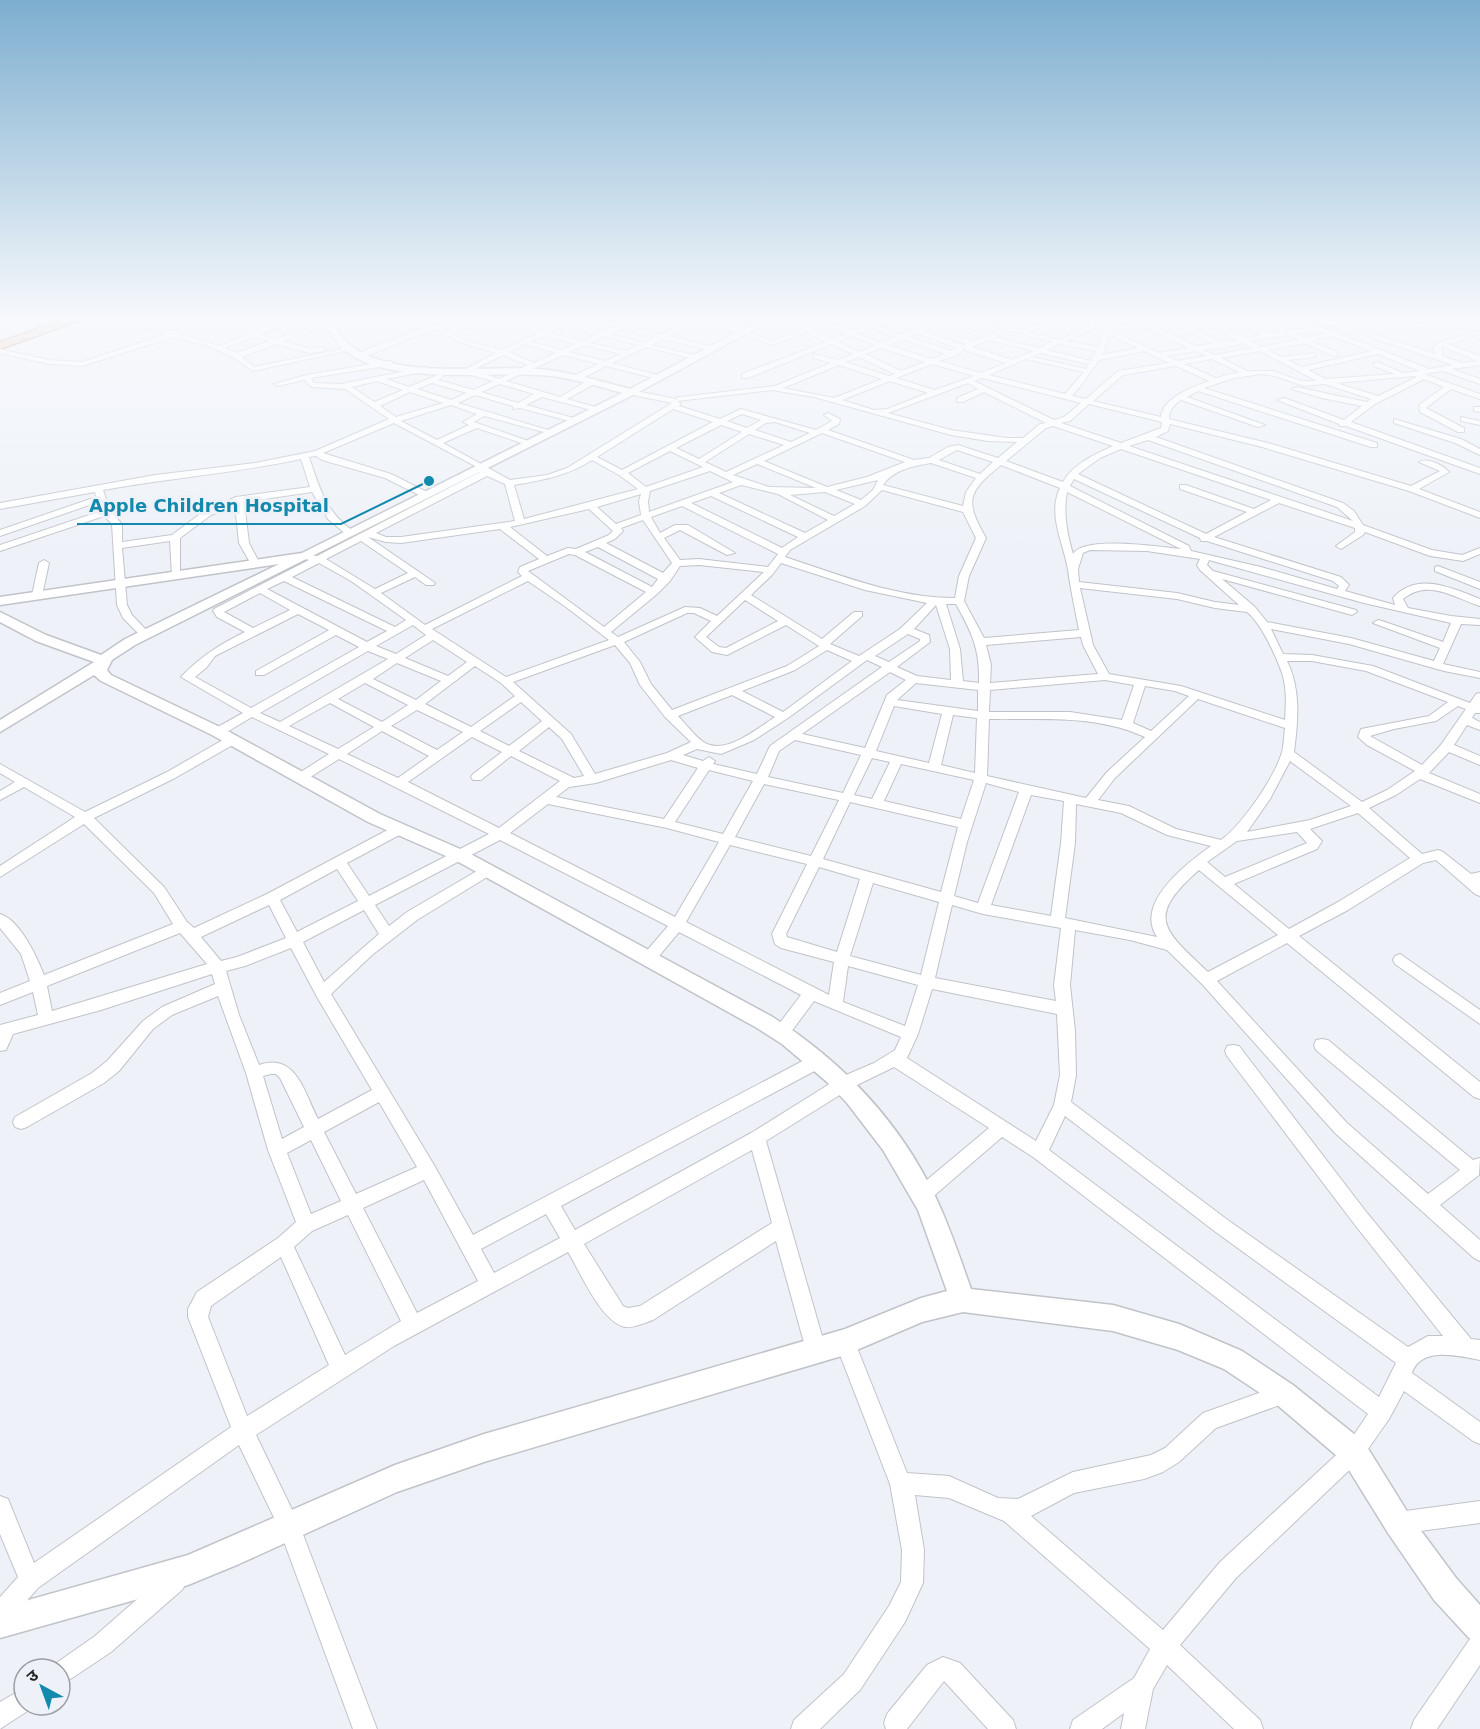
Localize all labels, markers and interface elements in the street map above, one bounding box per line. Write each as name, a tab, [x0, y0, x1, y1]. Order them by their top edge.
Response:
callout: Apple Children Hospital	[77, 488, 341, 524]
text: Apple Children Hospital	[89, 495, 329, 516]
north arrow	[12, 1657, 72, 1717]
text: उ	[23, 1665, 43, 1686]

